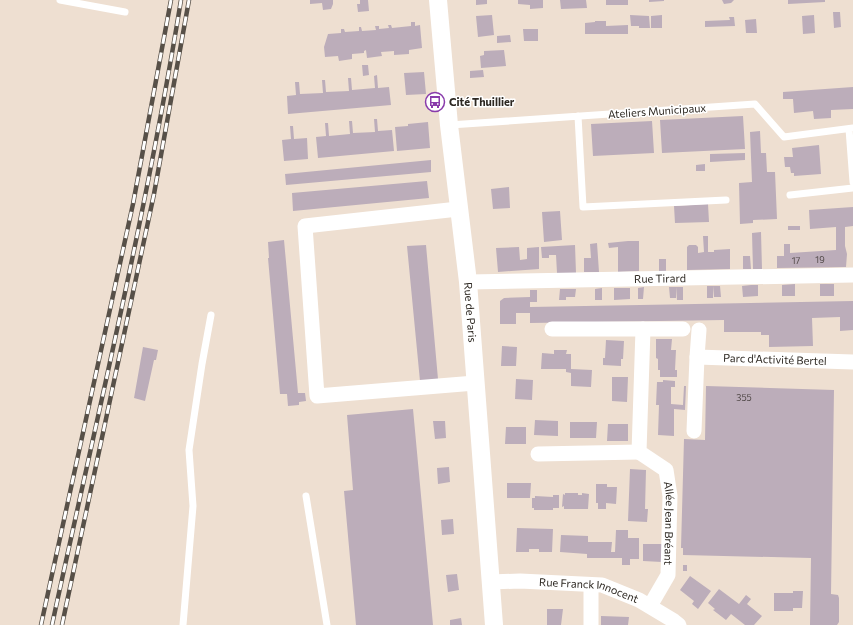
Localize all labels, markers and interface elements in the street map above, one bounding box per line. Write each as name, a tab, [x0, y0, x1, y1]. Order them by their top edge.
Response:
bus stop icon: Cité Thuillier	[424, 91, 446, 113]
place label: Cité Thuillier	[449, 95, 515, 108]
street label: Ateliers Municipaux	[607, 101, 707, 120]
house number: 19	[815, 254, 825, 265]
house number: 17	[792, 255, 801, 266]
street label: Rue Tirard	[634, 271, 686, 285]
street label: Rue de Paris	[462, 282, 480, 343]
street label: Parc d'Activité Bertel	[723, 351, 827, 367]
house number: 355	[736, 392, 752, 403]
street label: Allée Jean Bréant	[662, 480, 677, 566]
street label: Rue Franck Innocent	[539, 575, 641, 605]

